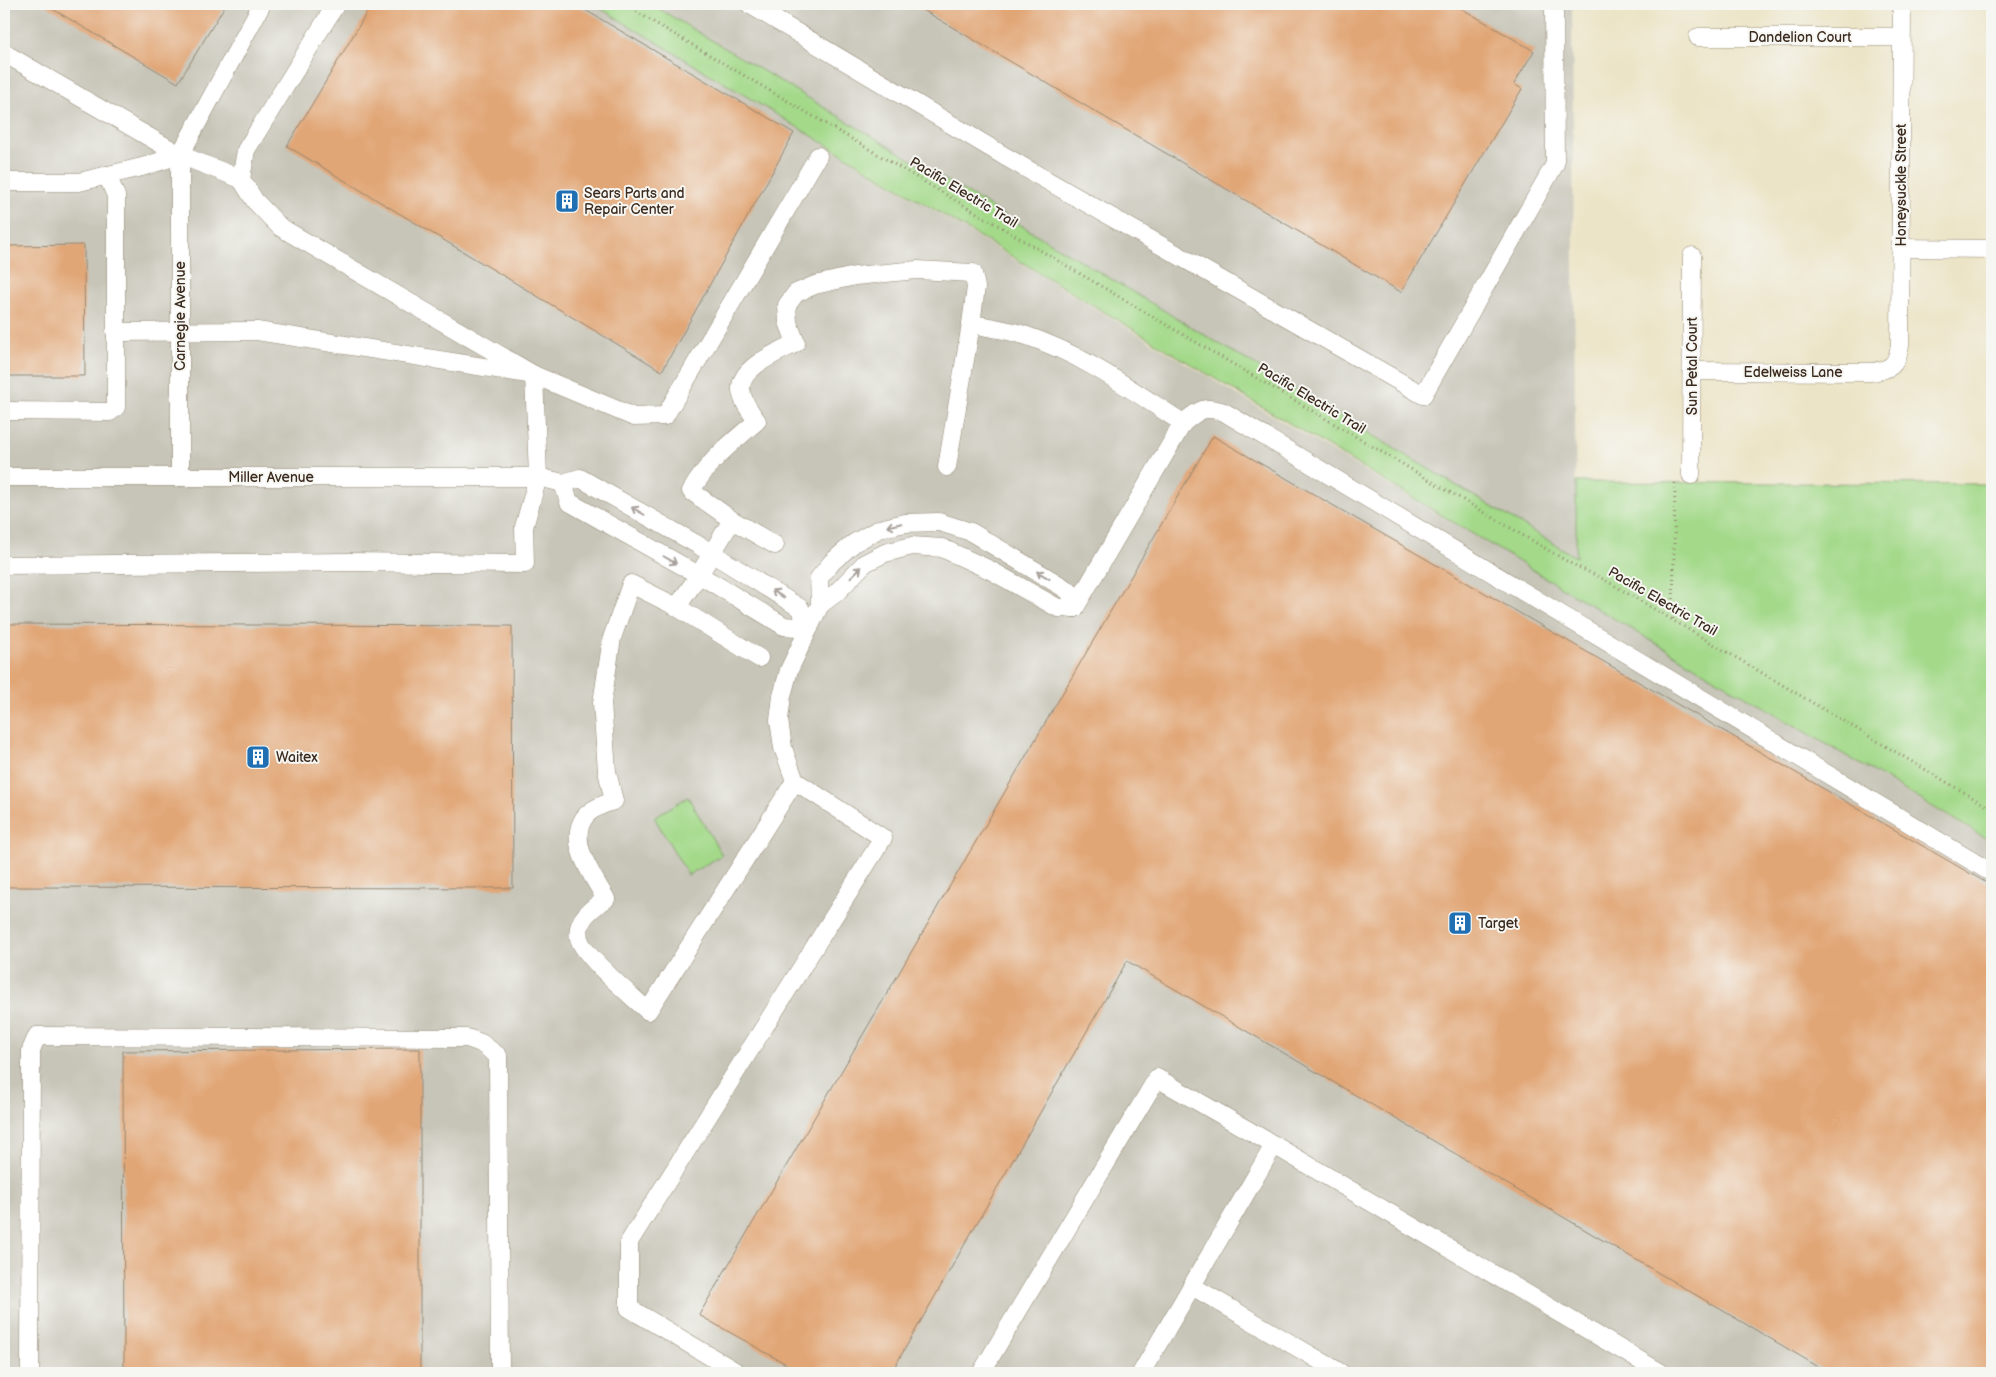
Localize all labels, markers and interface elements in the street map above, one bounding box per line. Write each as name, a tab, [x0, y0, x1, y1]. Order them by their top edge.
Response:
street label: Dandelion Court	[1748, 29, 1852, 46]
street label: Honeysuckle Street	[1893, 123, 1910, 246]
street label: Pacific Electric Trail	[907, 153, 1021, 231]
place label: Sears Parts and Repair Center	[584, 185, 685, 218]
building icon: Sears Parts and Repair Center	[554, 188, 580, 214]
street label: Carnegie Avenue	[172, 261, 189, 371]
street label: Sun Petal Court	[1684, 316, 1701, 415]
street label: Pacific Electric Trail	[1255, 359, 1369, 437]
street label: Edelweiss Lane	[1744, 364, 1842, 381]
street label: Miller Avenue	[228, 469, 314, 486]
one-way arrow	[632, 505, 646, 515]
one-way arrow	[887, 521, 903, 530]
one-way arrow	[662, 555, 676, 565]
street label: Pacific Electric Trail	[1605, 563, 1720, 640]
one-way arrow	[850, 566, 862, 578]
one-way arrow	[1037, 570, 1051, 580]
one-way arrow	[771, 589, 785, 599]
building icon: Waitex	[245, 744, 271, 770]
place label: Waitex	[276, 749, 318, 766]
building icon: Target	[1447, 910, 1473, 936]
place label: Target	[1478, 915, 1519, 932]

